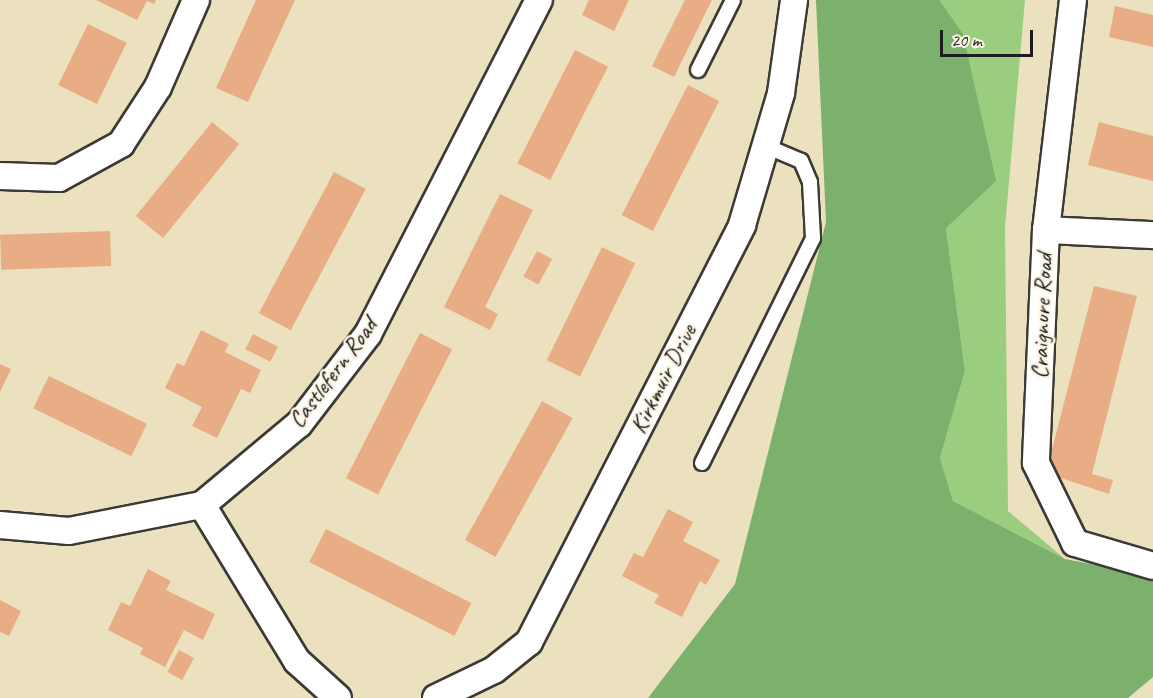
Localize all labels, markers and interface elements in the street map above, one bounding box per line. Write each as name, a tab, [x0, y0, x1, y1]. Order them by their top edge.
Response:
scale bar	[943, 18, 1036, 56]
text: 20 m	[951, 29, 982, 51]
street label: Craignure Road	[1025, 253, 1059, 379]
street label: Castlefern Road	[282, 312, 384, 434]
street label: Kirkmuir Drive	[623, 320, 703, 438]

